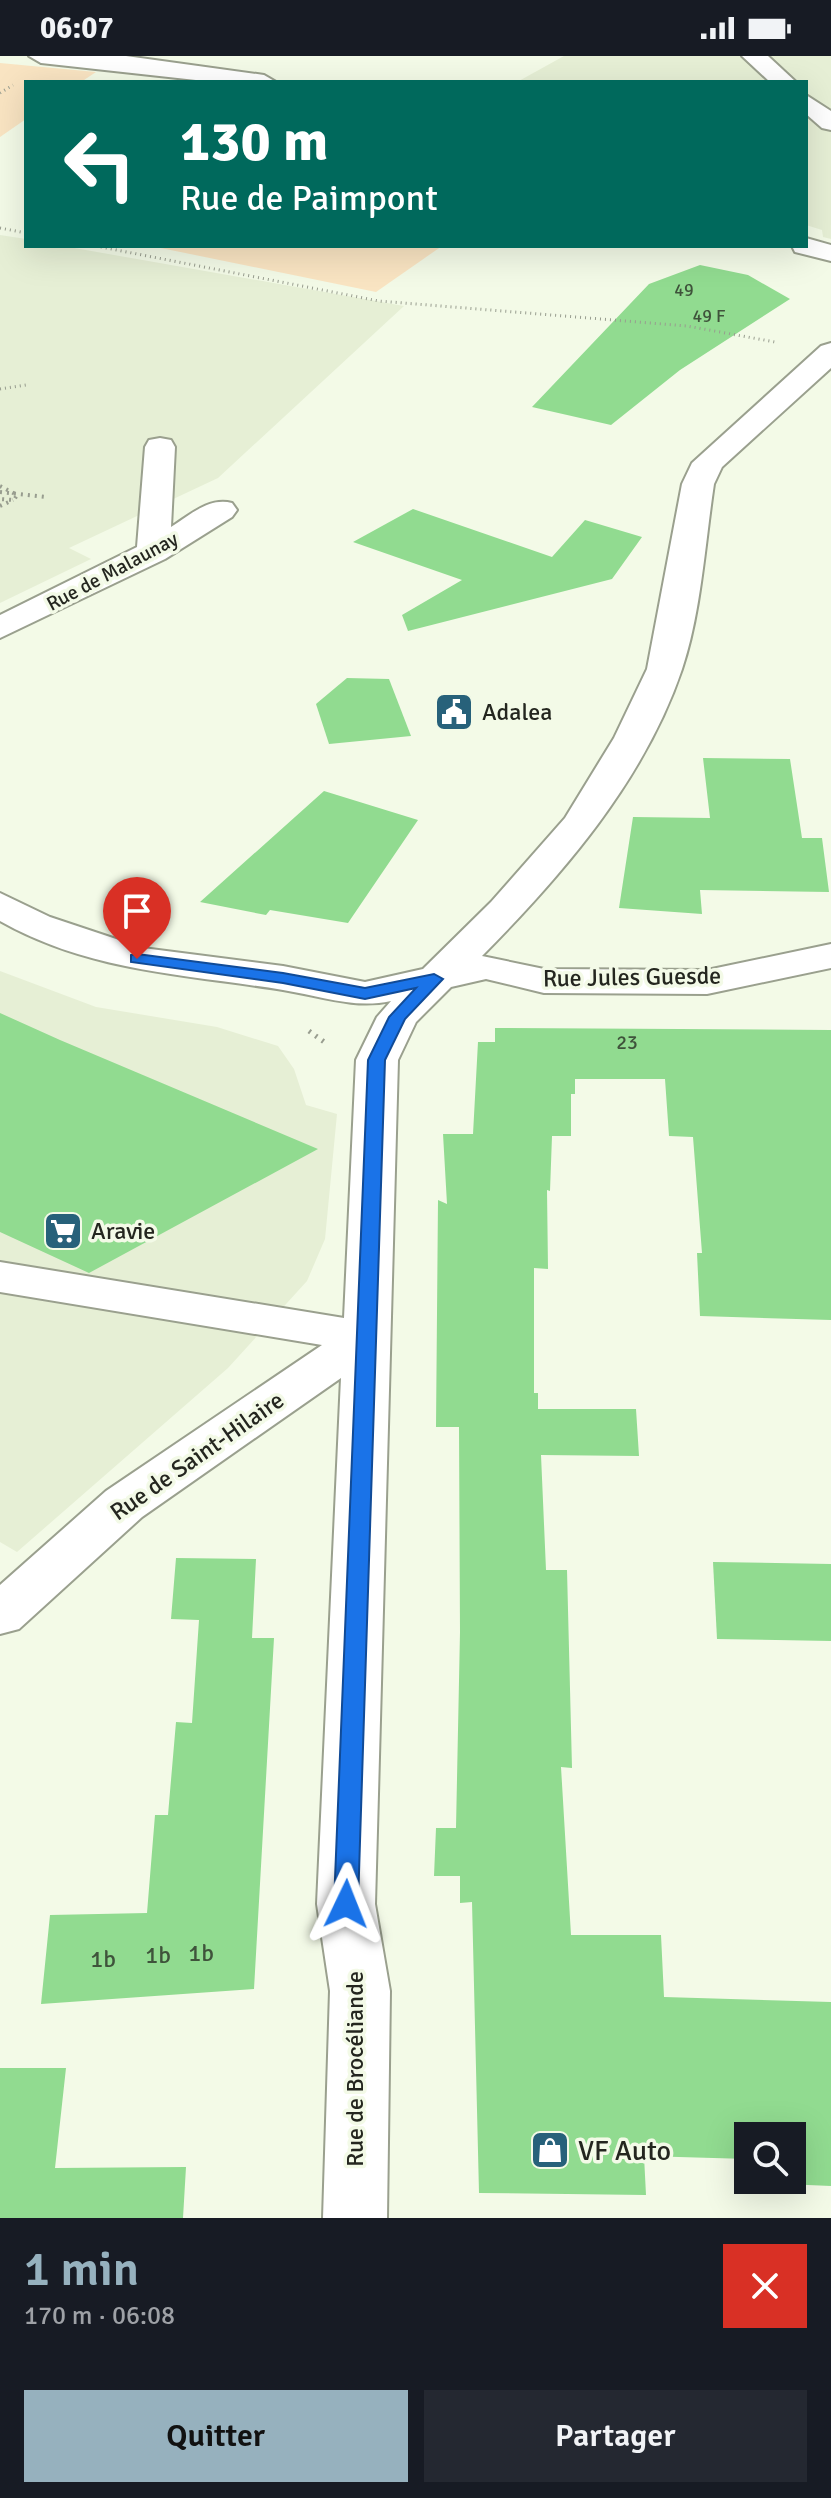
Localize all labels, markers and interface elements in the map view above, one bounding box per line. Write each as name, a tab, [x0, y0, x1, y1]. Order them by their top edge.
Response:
text: 06:07	[40, 10, 114, 47]
text: 130 m	[180, 107, 328, 176]
icon: left	[48, 112, 152, 216]
text: Rue de Paimpont	[180, 176, 438, 221]
house number: 49	[674, 279, 694, 301]
house number: 49 F	[693, 305, 725, 327]
street label: Rue de Malaunay	[42, 526, 183, 617]
public building icon: Adalea	[433, 691, 475, 733]
place label: Adalea	[482, 697, 552, 727]
pin	[103, 877, 171, 959]
icon: arrive	[115, 889, 159, 933]
street label: Rue Jules Guesde	[543, 960, 721, 994]
house number: 23	[616, 1030, 638, 1055]
supermarket icon: Aravie	[42, 1210, 84, 1252]
place label: Aravie	[91, 1216, 155, 1246]
street label: Rue de Saint-Hilaire	[104, 1385, 290, 1527]
position arrow	[304, 1862, 388, 1946]
house number: 1b	[188, 1938, 214, 1968]
house number: 1b	[145, 1940, 171, 1970]
house number: 1b	[90, 1944, 116, 1974]
street label: Rue de Brocéliande	[340, 1971, 370, 2167]
map controls	[734, 2122, 806, 2194]
button: search	[734, 2122, 806, 2194]
shop icon: VF Auto	[529, 2129, 571, 2171]
place label: VF Auto	[578, 2134, 671, 2168]
text: 1 min	[24, 2240, 139, 2299]
button: close	[723, 2244, 807, 2328]
text: 170 m · 06:08	[24, 2300, 175, 2332]
button: Quitter	[24, 2390, 408, 2482]
button: Partager	[424, 2390, 807, 2482]

